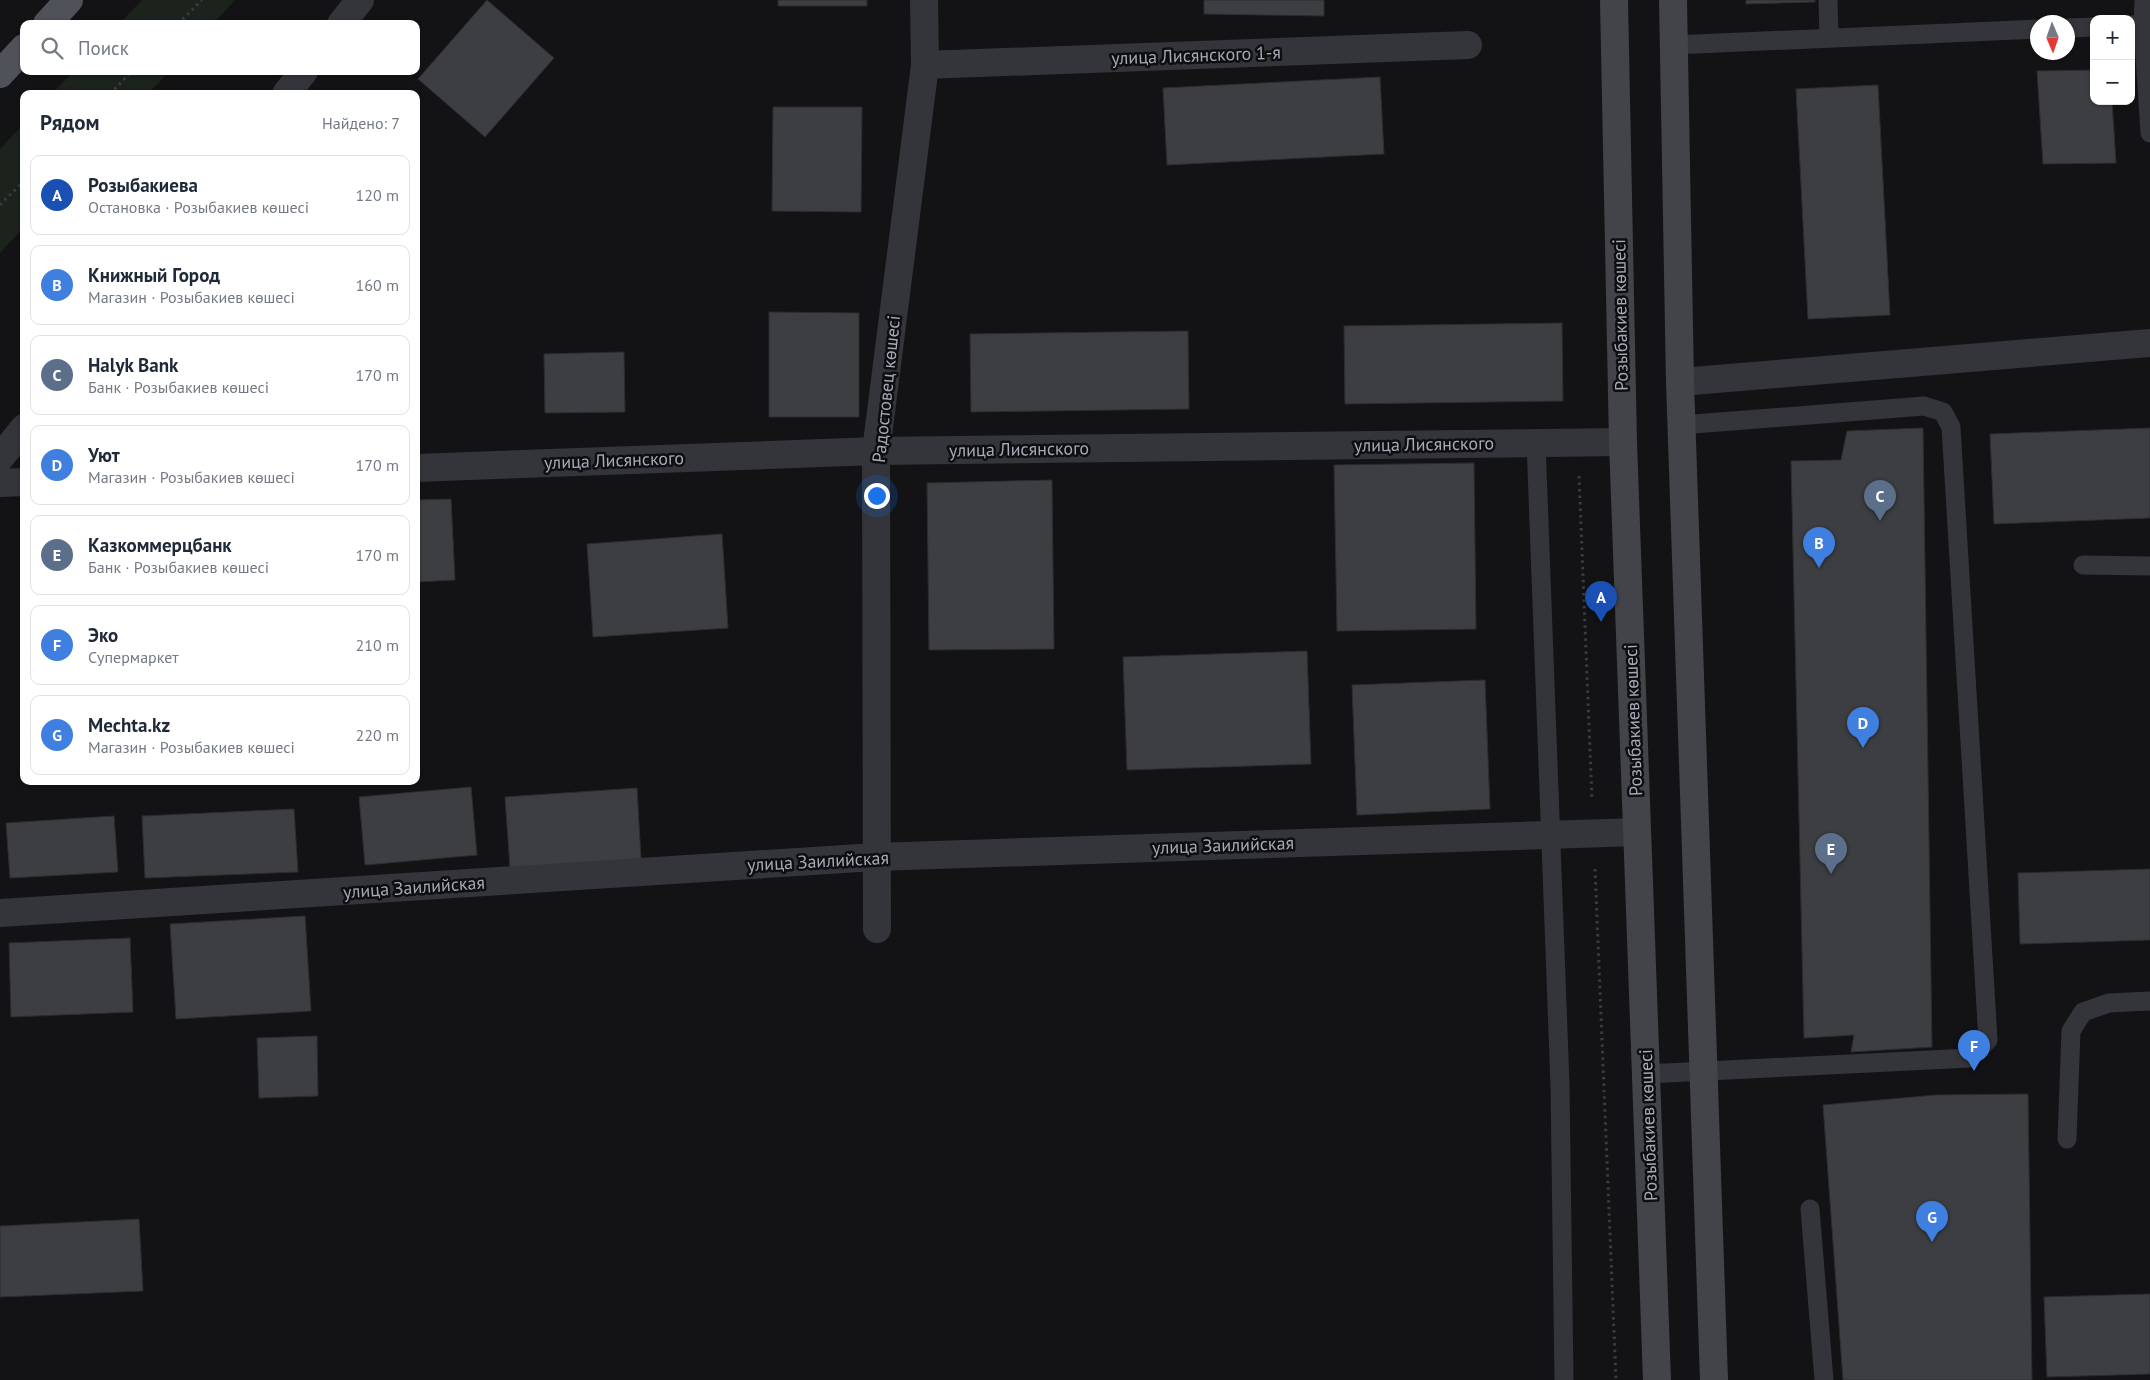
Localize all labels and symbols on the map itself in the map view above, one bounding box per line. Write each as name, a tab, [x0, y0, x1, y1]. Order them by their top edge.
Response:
north arrow	[2030, 15, 2075, 60]
street label: улица Лисянского 1-я	[1111, 41, 1281, 69]
street label: Розыбакиев көшесі	[1607, 239, 1633, 391]
street label: Радостовец көшесі	[867, 314, 905, 464]
street label: улица Лисянского	[1354, 431, 1494, 457]
street label: улица Лисянского	[949, 436, 1089, 462]
street label: улица Лисянского	[544, 446, 684, 474]
pin: C	[1864, 480, 1896, 521]
your location	[864, 483, 890, 509]
pin: B	[1803, 527, 1835, 568]
pin: A	[1585, 581, 1617, 622]
street label: Розыбакиев көшесі	[1619, 644, 1647, 796]
pin: D	[1847, 707, 1879, 748]
street label: улица Заилийская	[1152, 831, 1294, 859]
pin: E	[1815, 833, 1847, 874]
street label: улица Заилийская	[746, 846, 890, 876]
street label: улица Заилийская	[342, 871, 486, 903]
pin: F	[1958, 1030, 1990, 1071]
street label: Розыбакиев көшесі	[1634, 1049, 1662, 1201]
pin: G	[1916, 1201, 1948, 1242]

